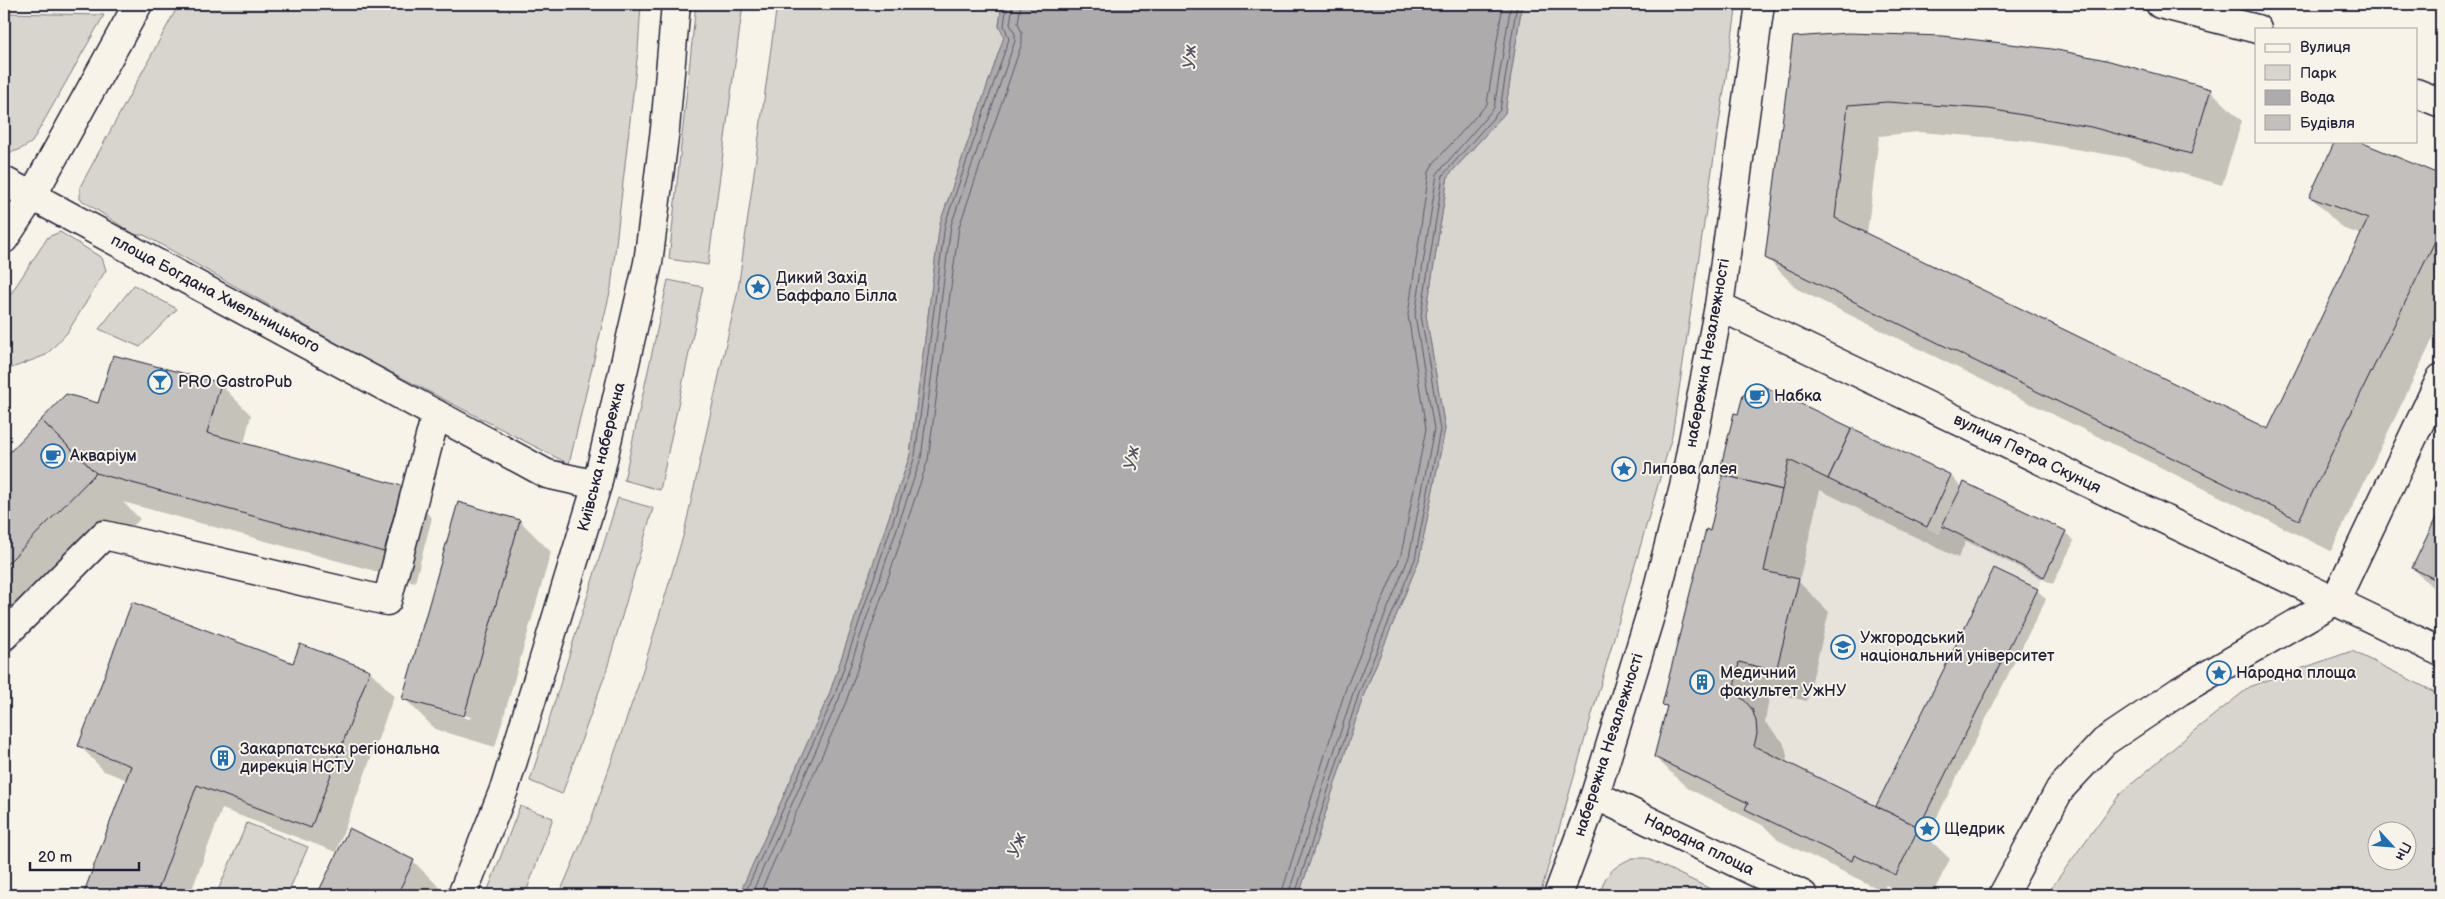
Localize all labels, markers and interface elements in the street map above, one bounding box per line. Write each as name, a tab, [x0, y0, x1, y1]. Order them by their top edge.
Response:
legend	[2255, 28, 2418, 142]
text: Вулиця	[2300, 38, 2351, 57]
water label: Уж	[1179, 44, 1201, 70]
text: Парк	[2300, 64, 2337, 83]
text: Вода	[2300, 88, 2335, 107]
text: Будівля	[2300, 114, 2355, 133]
street label: площа Богдана Хмельницького	[107, 231, 323, 357]
street label: набережна Незалежності	[1682, 257, 1734, 449]
place label: Дикий Захід Баффало Білла	[776, 269, 898, 306]
place icon: Дикий Захід Баффало Білла	[745, 274, 771, 300]
bar icon: PRO GastroPub	[147, 369, 173, 395]
place label: PRO GastroPub	[178, 373, 292, 392]
street label: Київська набережна	[574, 380, 630, 534]
cafe icon: Набка	[1744, 383, 1770, 409]
place label: Набка	[1774, 387, 1822, 406]
street label: вулиця Петра Скунця	[1950, 410, 2104, 498]
cafe icon: Акваріум	[40, 443, 66, 469]
water label: Уж	[1120, 444, 1144, 472]
place label: Акваріум	[69, 447, 137, 466]
place icon: Липова алея	[1611, 456, 1637, 482]
place label: Липова алея	[1641, 460, 1737, 479]
place label: Ужгородський національний університет	[1860, 629, 2055, 666]
school or university icon: Ужгородський національний університет	[1830, 634, 1856, 660]
street label: набережна Незалежності	[1570, 651, 1648, 839]
place icon: Народна площа	[2206, 660, 2232, 686]
place label: Медичний факультет УжНУ	[1720, 664, 1846, 701]
place label: Народна площа	[2236, 664, 2357, 683]
building icon: Медичний факультет УжНУ	[1689, 669, 1715, 695]
place label: Закарпатська регіональна дирекція НСТУ	[240, 740, 440, 777]
building icon: Закарпатська регіональна дирекція НСТУ	[210, 745, 236, 771]
street label: Народна площа	[1641, 810, 1758, 880]
place icon: Щедрик	[1914, 816, 1940, 842]
place label: Щедрик	[1944, 820, 2005, 839]
north arrow	[2368, 822, 2418, 872]
water label: Уж	[1003, 830, 1031, 860]
scale bar	[30, 839, 139, 871]
text: Пн	[2392, 839, 2415, 864]
text: 20 m	[38, 848, 72, 867]

